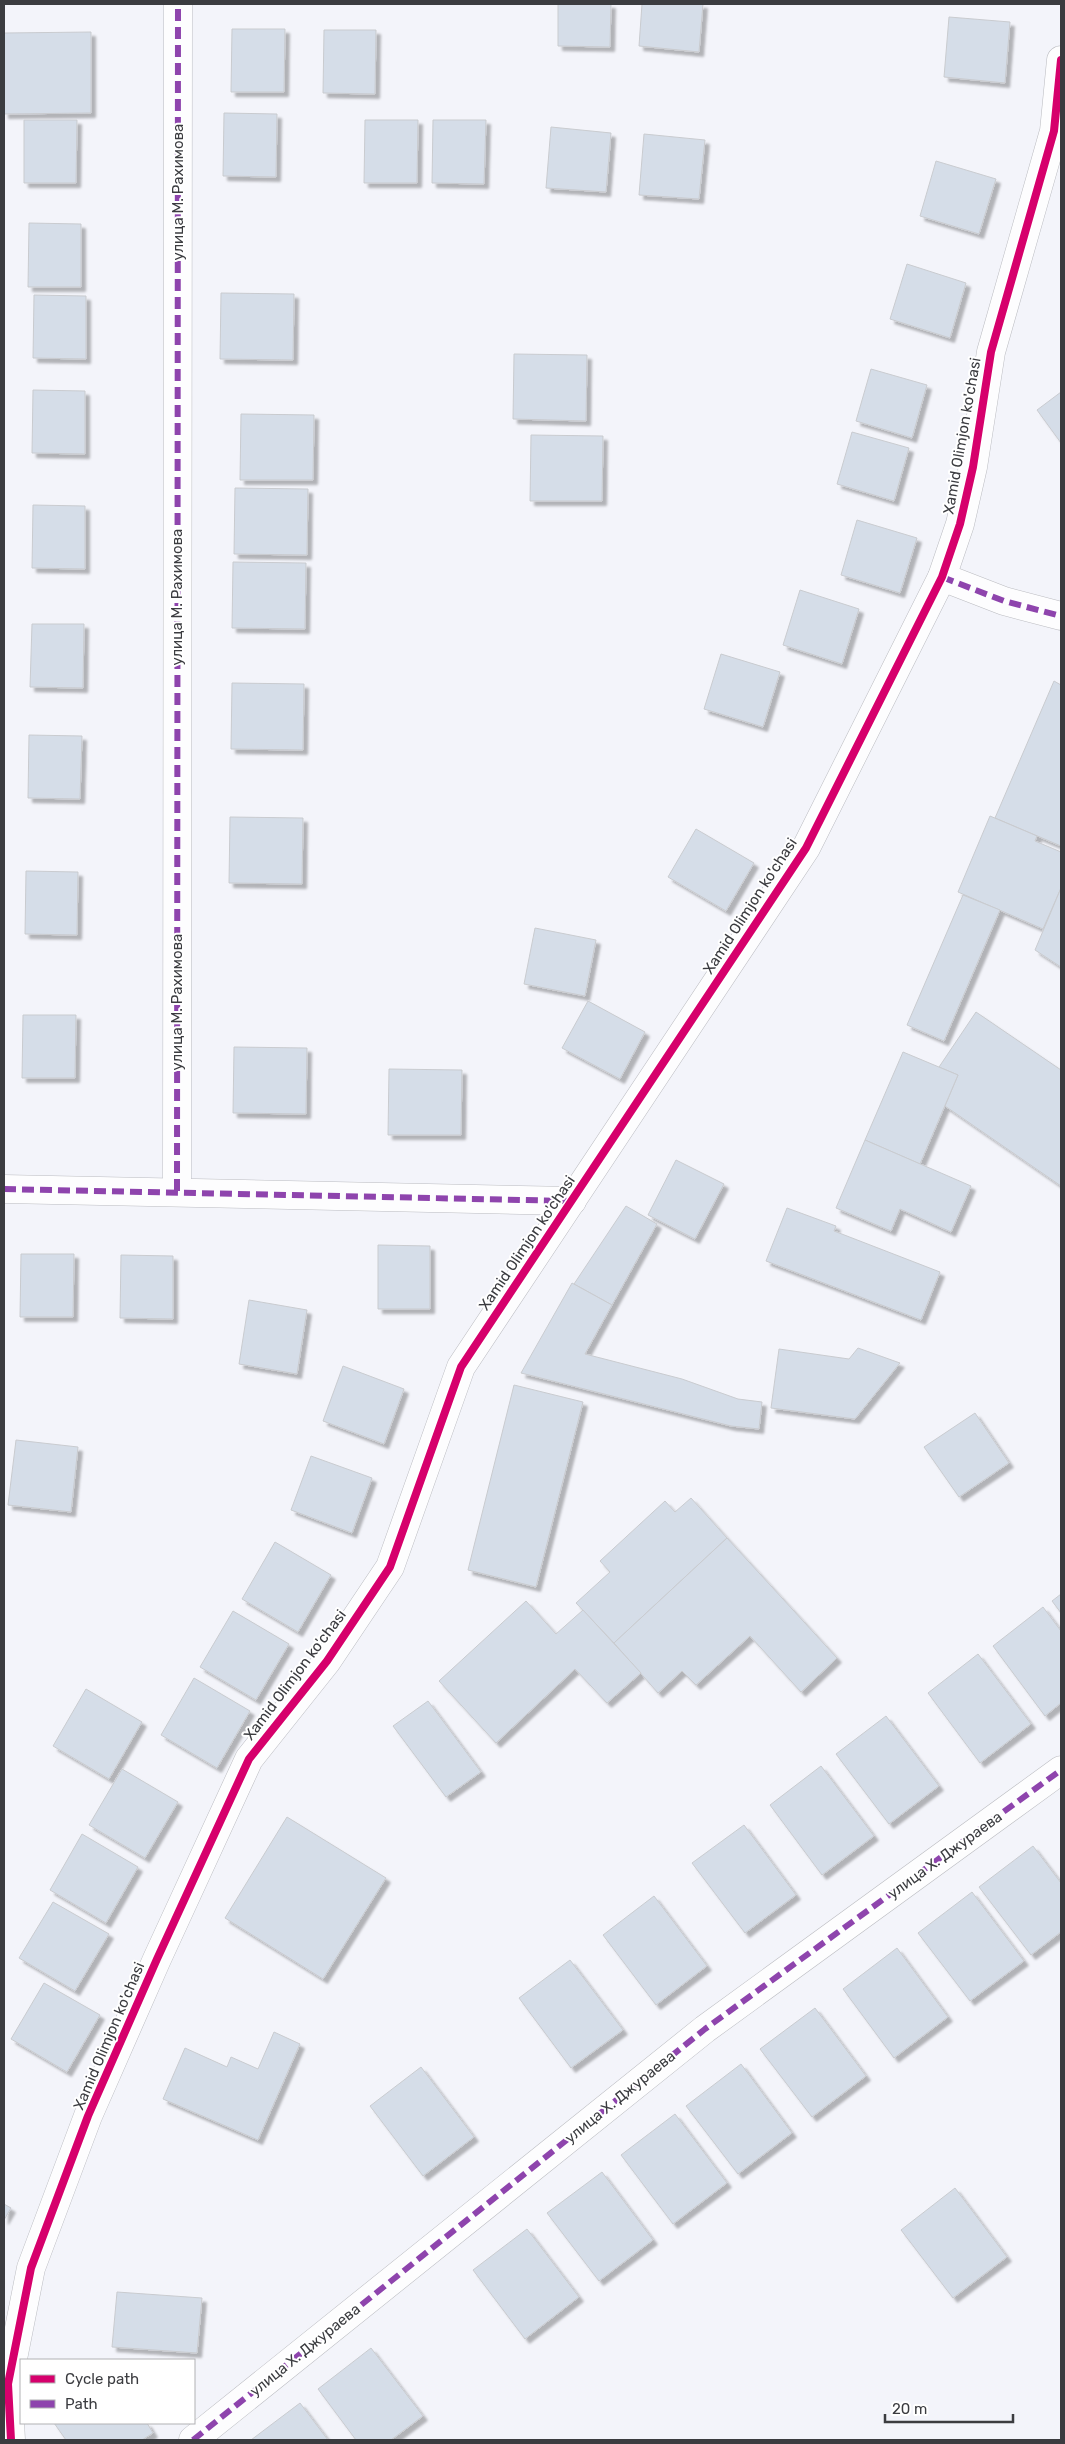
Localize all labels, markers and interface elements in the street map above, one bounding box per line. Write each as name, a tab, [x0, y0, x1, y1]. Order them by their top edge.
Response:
street label: улица М. Рахимова	[169, 124, 187, 260]
street label: Xamid Olimjon ko'chasi	[939, 356, 985, 516]
street label: улица М. Рахимова	[168, 529, 186, 665]
street label: Xamid Olimjon ko'chasi	[699, 835, 801, 977]
street label: улица М. Рахимова	[168, 934, 186, 1070]
street label: Xamid Olimjon ko'chasi	[475, 1172, 579, 1314]
street label: Xamid Olimjon ko'chasi	[240, 1606, 350, 1744]
street label: улица Х. Джураева	[884, 1807, 1006, 1903]
street label: Xamid Olimjon ko'chasi	[70, 1959, 148, 2113]
street label: улица Х. Джураева	[561, 2047, 679, 2147]
street label: улица Х. Джураева	[246, 2300, 364, 2400]
legend	[20, 2359, 195, 2424]
text: Cycle path	[65, 2370, 139, 2388]
scale bar	[885, 2392, 1012, 2424]
text: Path	[65, 2395, 98, 2413]
text: 20 m	[892, 2400, 927, 2418]

